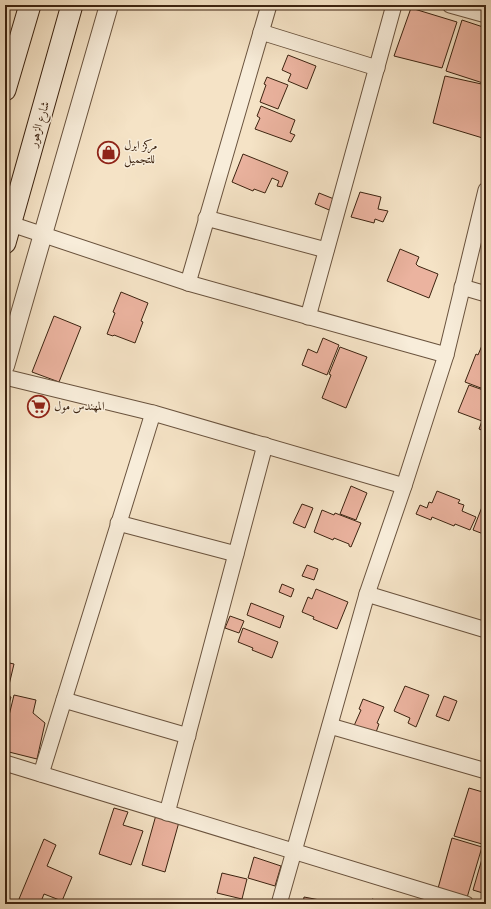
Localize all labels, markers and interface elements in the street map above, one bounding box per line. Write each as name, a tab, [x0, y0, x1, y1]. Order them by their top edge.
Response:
street label: شارع الزهور	[26, 100, 56, 150]
place label: مركز ابرل للتجميل	[124, 138, 157, 168]
shop icon: مركز ابرل للتجميل	[95, 139, 121, 165]
supermarket icon: المهندس مول	[26, 393, 52, 419]
place label: المهندس مول	[54, 399, 105, 414]

